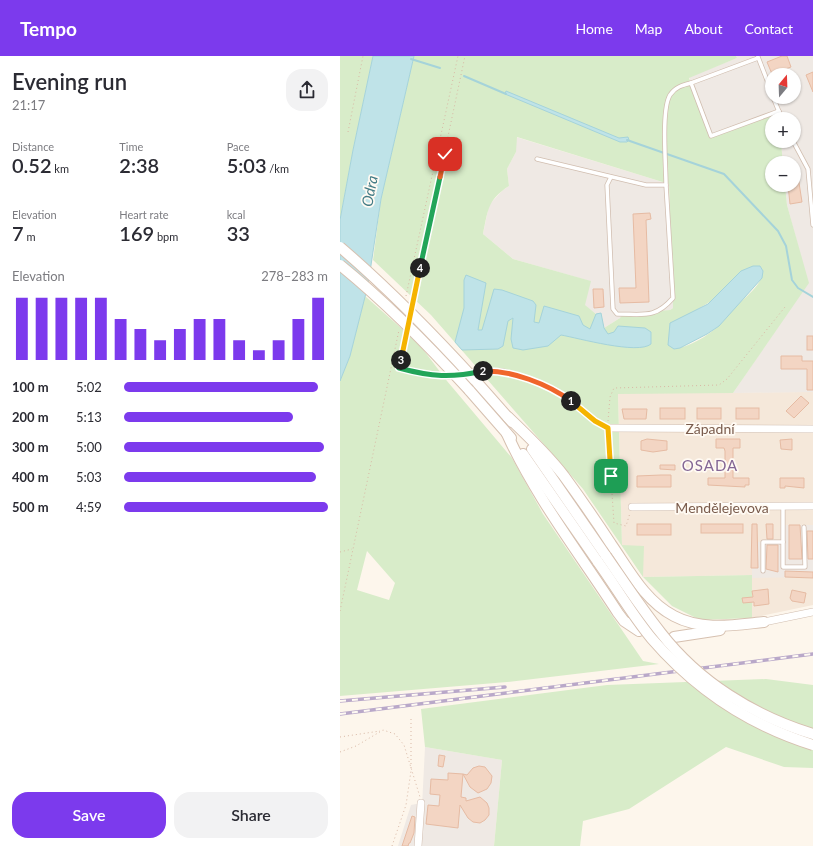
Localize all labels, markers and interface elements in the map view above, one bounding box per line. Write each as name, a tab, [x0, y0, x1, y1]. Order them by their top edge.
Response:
text: Tempo	[20, 17, 77, 40]
text: Home	[575, 20, 613, 37]
text: Map	[635, 20, 662, 37]
text: About	[684, 20, 722, 37]
text: Contact	[744, 20, 793, 37]
text: Evening run	[12, 68, 127, 95]
north arrow	[765, 68, 801, 104]
map controls	[765, 68, 801, 192]
button: share	[286, 69, 328, 111]
text: 21:17	[12, 97, 45, 113]
button: +	[765, 112, 801, 148]
pin	[428, 137, 462, 171]
text: Distance	[12, 140, 54, 153]
text: Time	[119, 140, 143, 153]
text: Pace	[227, 140, 250, 153]
icon: check	[434, 143, 456, 165]
text: 0.52	[12, 153, 52, 177]
text: 2:38	[119, 153, 159, 177]
text: 5:03	[227, 153, 267, 177]
button: −	[765, 156, 801, 192]
text: km	[52, 162, 69, 175]
text: /km	[267, 162, 289, 175]
water label: Odra	[357, 174, 381, 208]
text: Elevation	[12, 208, 57, 221]
text: Heart rate	[119, 208, 169, 221]
text: kcal	[227, 208, 245, 221]
text: 7	[12, 221, 24, 245]
text: 169	[119, 221, 154, 245]
text: 33	[227, 221, 250, 245]
text: m	[24, 230, 35, 243]
text: bpm	[154, 230, 178, 243]
pin: 4	[410, 258, 430, 278]
text: 4	[417, 261, 423, 274]
text: Elevation	[12, 268, 65, 284]
text: 278–283 m	[261, 268, 328, 284]
pin: 3	[391, 350, 411, 370]
text: 3	[398, 353, 404, 366]
pin: 2	[473, 361, 493, 381]
text: 2	[480, 364, 486, 377]
text: 100 m	[12, 379, 49, 395]
text: 5:02	[76, 379, 102, 395]
pin: 1	[561, 391, 581, 411]
text: 1	[568, 394, 574, 407]
text: 200 m	[12, 409, 49, 425]
text: 5:13	[76, 409, 102, 425]
street label: Západní	[685, 420, 735, 437]
text: 300 m	[12, 439, 49, 455]
text: 5:00	[76, 439, 102, 455]
district label: OSADA	[682, 456, 738, 474]
pin	[594, 459, 628, 493]
icon: arrive	[600, 465, 622, 487]
text: 400 m	[12, 469, 49, 485]
text: 5:03	[76, 469, 102, 485]
text: 500 m	[12, 499, 49, 515]
text: 4:59	[76, 499, 102, 515]
street label: Mendělejevova	[675, 499, 769, 516]
button: Save	[12, 792, 166, 838]
button: Share	[174, 792, 328, 838]

